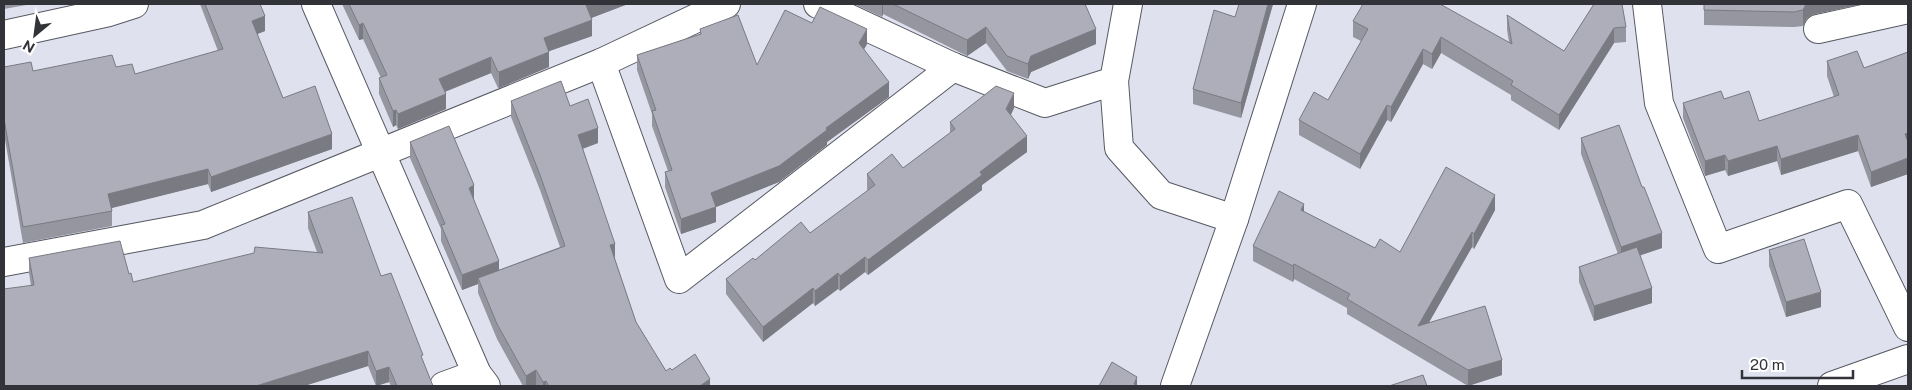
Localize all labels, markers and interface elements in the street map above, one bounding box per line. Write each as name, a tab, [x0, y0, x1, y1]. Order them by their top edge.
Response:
north arrow	[10, 10, 60, 60]
text: N	[20, 37, 37, 56]
scale bar	[1742, 348, 1853, 380]
text: 20 m	[1750, 356, 1785, 373]

